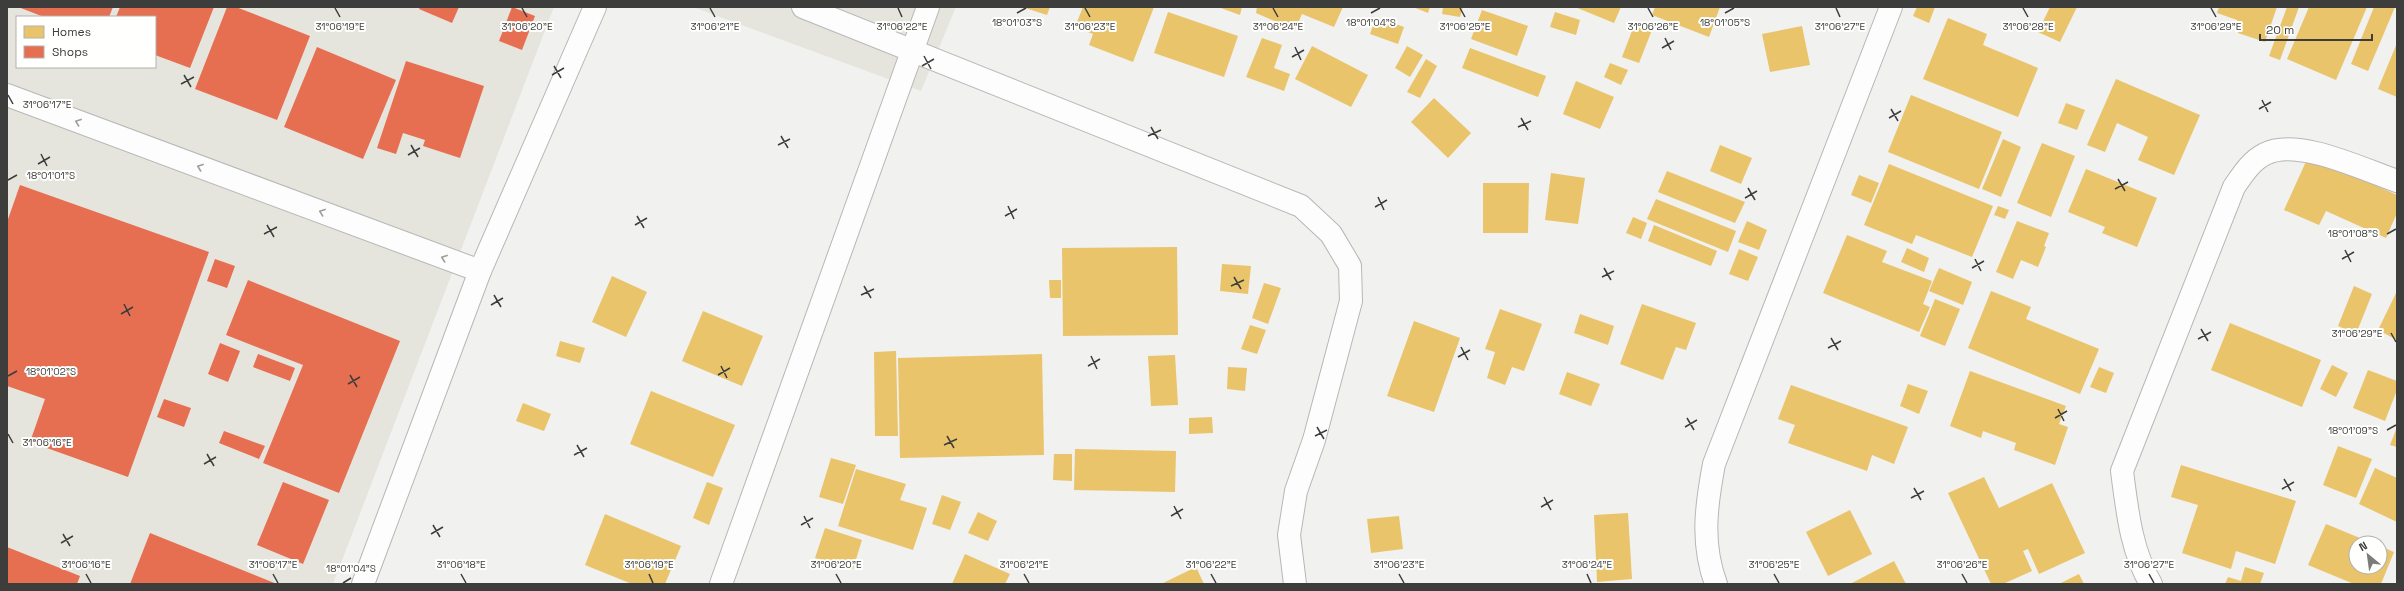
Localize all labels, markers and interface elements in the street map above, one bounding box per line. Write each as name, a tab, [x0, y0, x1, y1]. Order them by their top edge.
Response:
legend	[16, 16, 156, 68]
text: 18°01'03"S	[992, 16, 1042, 29]
text: 18°01'04"S	[1346, 16, 1396, 29]
text: 18°01'05"S	[1700, 16, 1750, 29]
scale bar	[2260, 16, 2372, 42]
text: 31°06'19"E	[315, 20, 365, 33]
text: 31°06'20"E	[501, 20, 553, 33]
text: 31°06'21"E	[690, 20, 740, 33]
text: 31°06'22"E	[877, 20, 928, 33]
text: 31°06'23"E	[1065, 20, 1116, 33]
text: 31°06'24"E	[1253, 20, 1304, 33]
text: 31°06'25"E	[1440, 20, 1491, 33]
text: 31°06'26"E	[1628, 20, 1679, 33]
text: 31°06'27"E	[1815, 20, 1866, 33]
text: 31°06'28"E	[2002, 20, 2054, 33]
text: 31°06'29"E	[2191, 20, 2242, 33]
text: 20 m	[2266, 22, 2294, 38]
text: Homes	[52, 24, 91, 40]
text: Shops	[52, 44, 88, 60]
text: 31°06'17"E	[23, 98, 72, 111]
one-way arrow	[75, 118, 82, 126]
one-way arrow	[196, 163, 203, 172]
text: 18°01'01"S	[27, 169, 75, 182]
one-way arrow	[318, 209, 325, 217]
text: 18°01'08"S	[2328, 227, 2378, 240]
one-way arrow	[440, 254, 447, 262]
text: 31°06'29"E	[2332, 327, 2383, 340]
text: 18°01'02"S	[26, 365, 76, 378]
text: 18°01'09"S	[2328, 424, 2378, 437]
text: 31°06'16"E	[22, 436, 72, 449]
north arrow	[2348, 535, 2388, 575]
text: N	[2357, 538, 2370, 554]
text: 31°06'16"E	[61, 558, 111, 571]
text: 31°06'17"E	[249, 558, 298, 571]
text: 31°06'18"E	[436, 558, 486, 571]
text: 31°06'19"E	[624, 558, 674, 571]
text: 31°06'20"E	[810, 558, 862, 571]
text: 31°06'21"E	[999, 558, 1049, 571]
text: 31°06'22"E	[1186, 558, 1237, 571]
text: 31°06'23"E	[1374, 558, 1425, 571]
text: 31°06'24"E	[1562, 558, 1613, 571]
text: 31°06'25"E	[1749, 558, 1800, 571]
text: 31°06'26"E	[1937, 558, 1988, 571]
text: 31°06'27"E	[2124, 558, 2175, 571]
text: 18°01'04"S	[326, 562, 376, 575]

